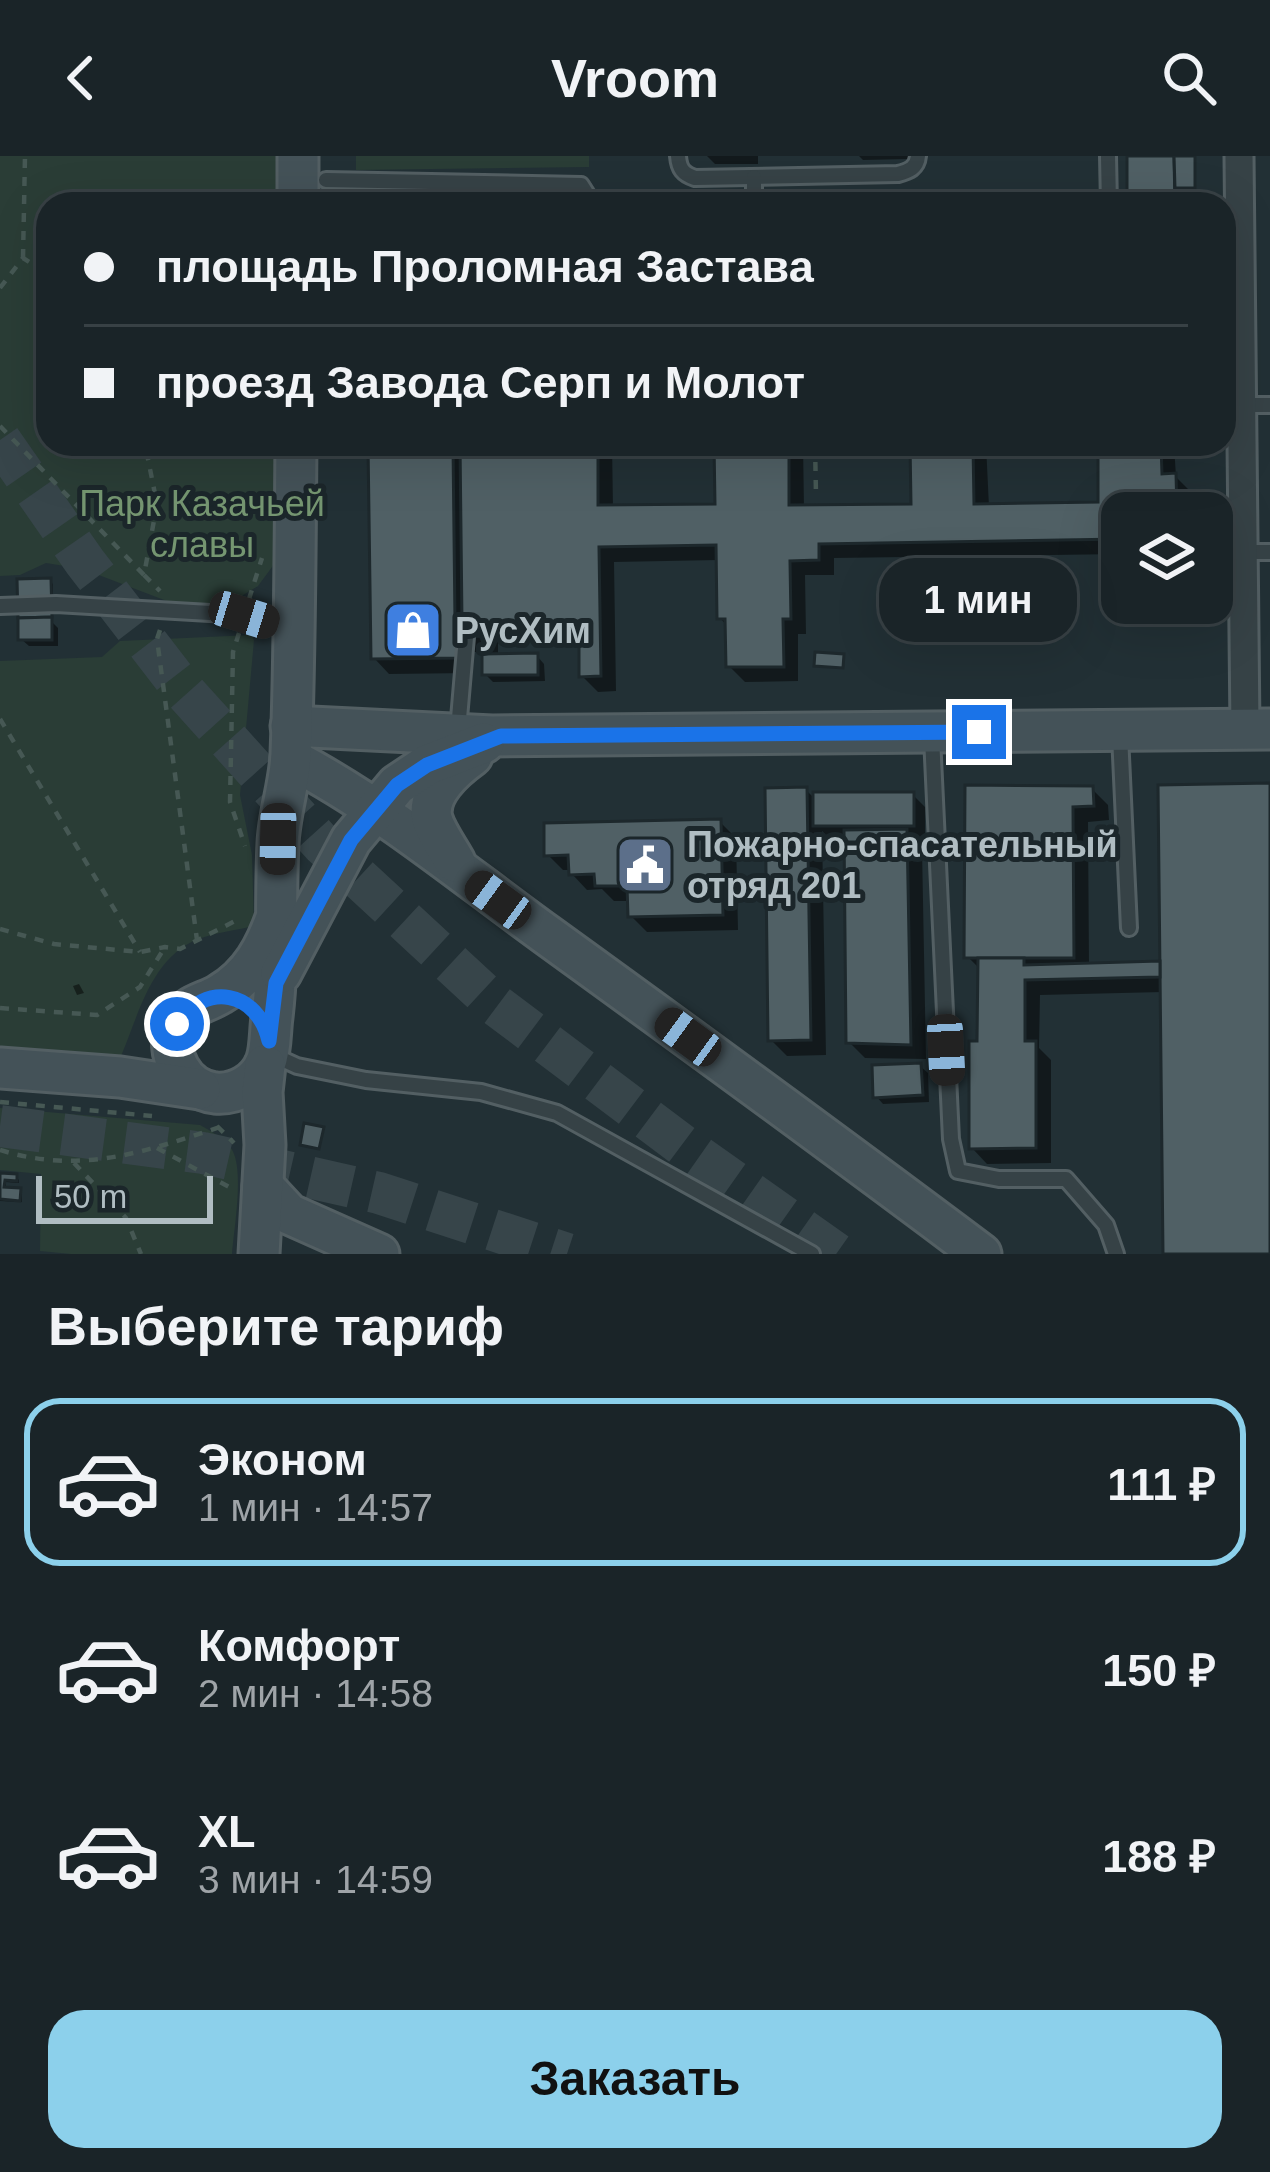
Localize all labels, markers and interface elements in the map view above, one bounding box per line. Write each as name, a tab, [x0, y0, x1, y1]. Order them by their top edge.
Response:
icon: back	[48, 45, 114, 111]
icon: search	[1156, 45, 1222, 111]
text: Vroom	[551, 48, 719, 108]
text: площадь Проломная Застава	[156, 241, 814, 292]
text: проезд Завода Серп и Молот	[156, 357, 805, 408]
park label: Парк Казачьей славы	[79, 483, 325, 565]
map controls	[1101, 492, 1233, 624]
button: layers	[1101, 492, 1233, 624]
callout: 1 мин	[880, 558, 1078, 642]
text: 1 мин	[924, 578, 1032, 621]
car	[204, 587, 284, 643]
shop icon: РусХим	[382, 599, 444, 661]
place label: РусХим	[455, 610, 591, 651]
route end	[952, 705, 1006, 759]
car	[259, 803, 297, 875]
place label: Пожарно-спасательный отряд 201	[687, 824, 1118, 906]
public building icon: Пожарно-спасательный отряд 201	[614, 834, 676, 896]
car	[458, 864, 538, 936]
route start	[150, 997, 204, 1051]
car	[648, 1001, 728, 1073]
car	[926, 1013, 966, 1087]
scale bar	[36, 1170, 213, 1223]
text: 50 m	[54, 1178, 127, 1215]
text: Выберите тариф	[48, 1296, 504, 1356]
icon: car	[54, 1428, 162, 1536]
text: Эконом	[198, 1434, 367, 1485]
text: 111 ₽	[1107, 1459, 1216, 1510]
text: 1 мин · 14:57	[198, 1486, 433, 1529]
icon: car	[54, 1614, 162, 1722]
text: Комфорт	[198, 1620, 400, 1671]
text: 150 ₽	[1102, 1645, 1216, 1696]
text: 2 мин · 14:58	[198, 1672, 433, 1715]
icon: car	[54, 1800, 162, 1908]
text: XL	[198, 1806, 256, 1857]
text: 188 ₽	[1102, 1831, 1216, 1882]
text: 3 мин · 14:59	[198, 1858, 433, 1901]
button: Заказать	[48, 2010, 1222, 2148]

